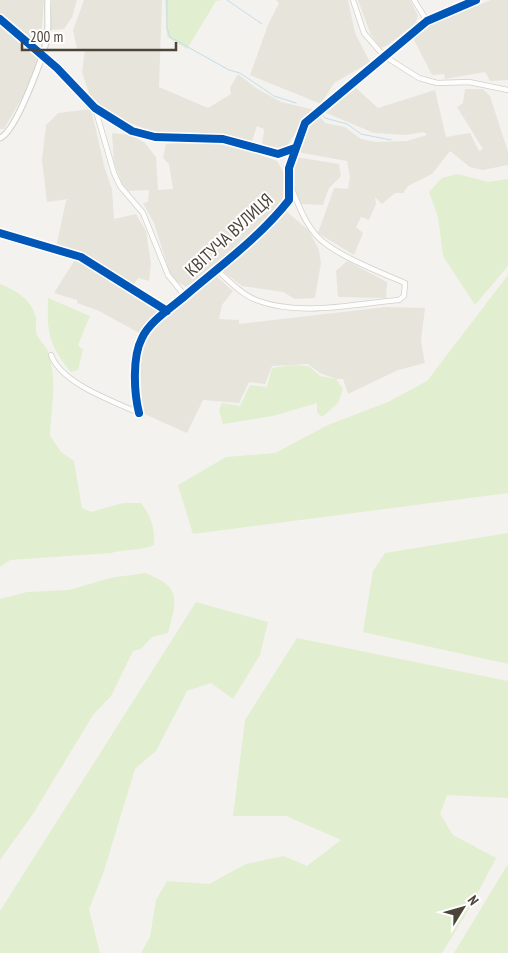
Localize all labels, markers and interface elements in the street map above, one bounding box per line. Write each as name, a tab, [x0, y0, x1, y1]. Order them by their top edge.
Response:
scale bar	[22, 20, 176, 52]
text: 200 m	[30, 27, 63, 46]
street label: КВІТУЧА ВУЛИЦЯ	[180, 188, 277, 281]
north arrow	[438, 883, 488, 933]
text: N	[464, 892, 483, 909]

